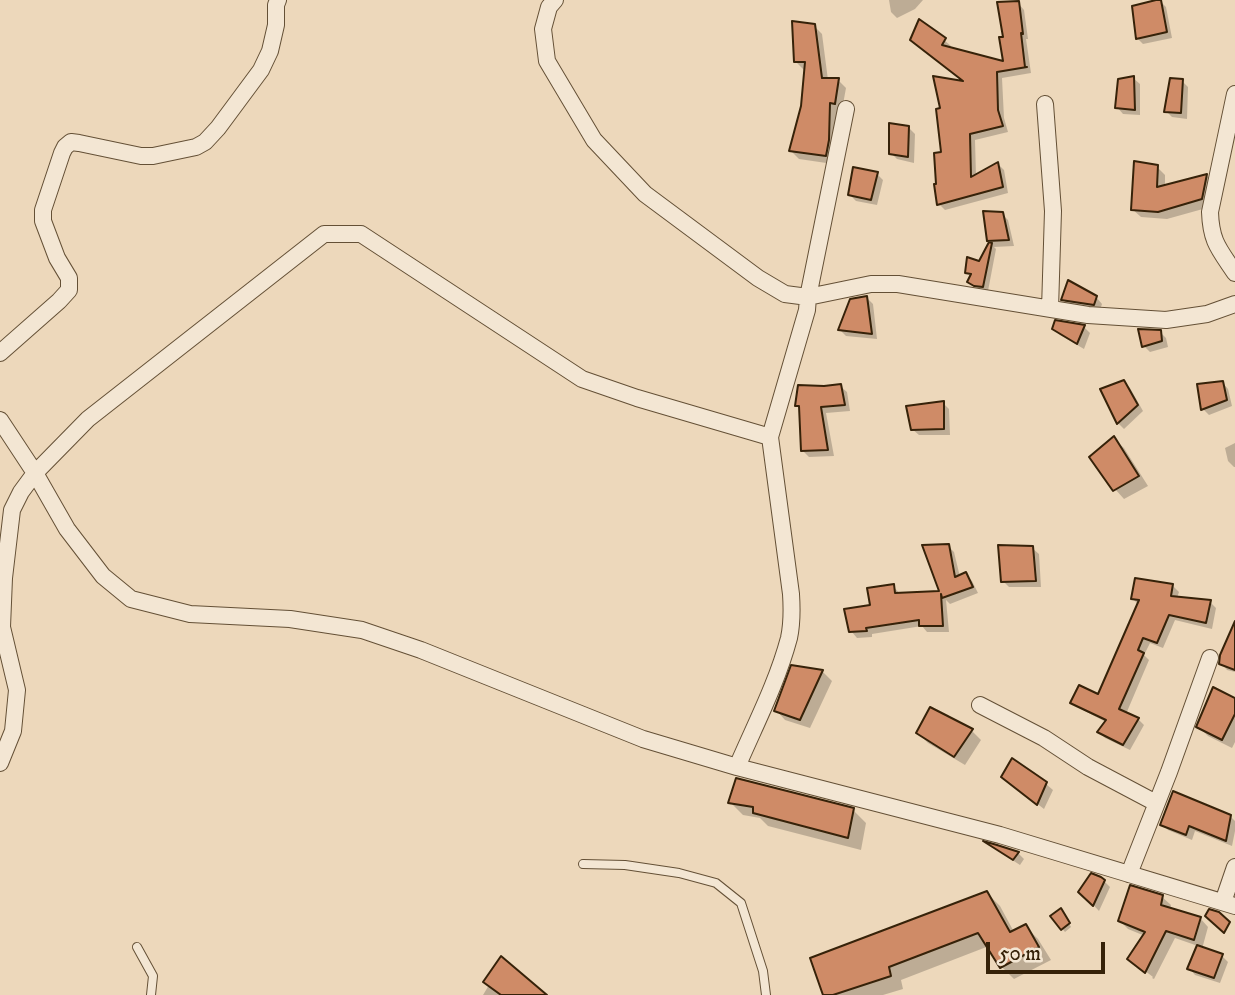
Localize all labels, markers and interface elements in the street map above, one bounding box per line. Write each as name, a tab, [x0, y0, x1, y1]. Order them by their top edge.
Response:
scale bar	[990, 928, 1109, 972]
text: 50 m	[999, 941, 1041, 967]

